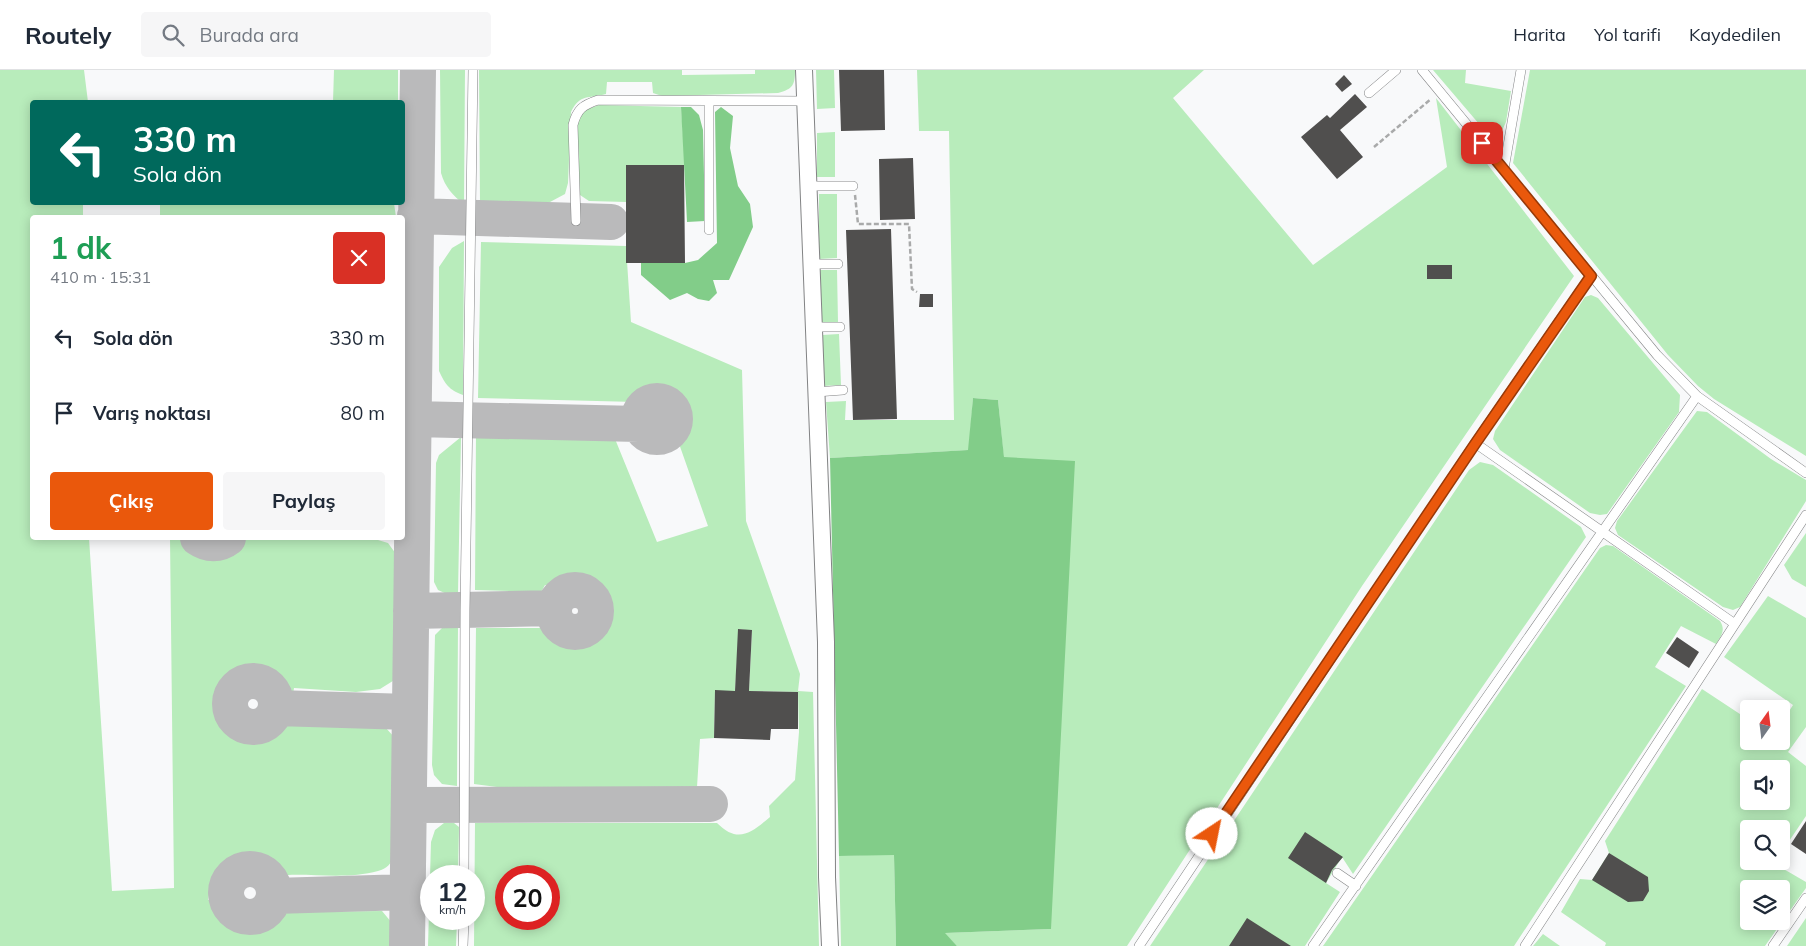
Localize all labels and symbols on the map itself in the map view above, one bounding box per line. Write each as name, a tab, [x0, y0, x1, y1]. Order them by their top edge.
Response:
pin	[1461, 122, 1503, 164]
north arrow	[1740, 700, 1790, 750]
position arrow	[1185, 807, 1237, 859]
speed limit sign: 20	[495, 865, 560, 930]

